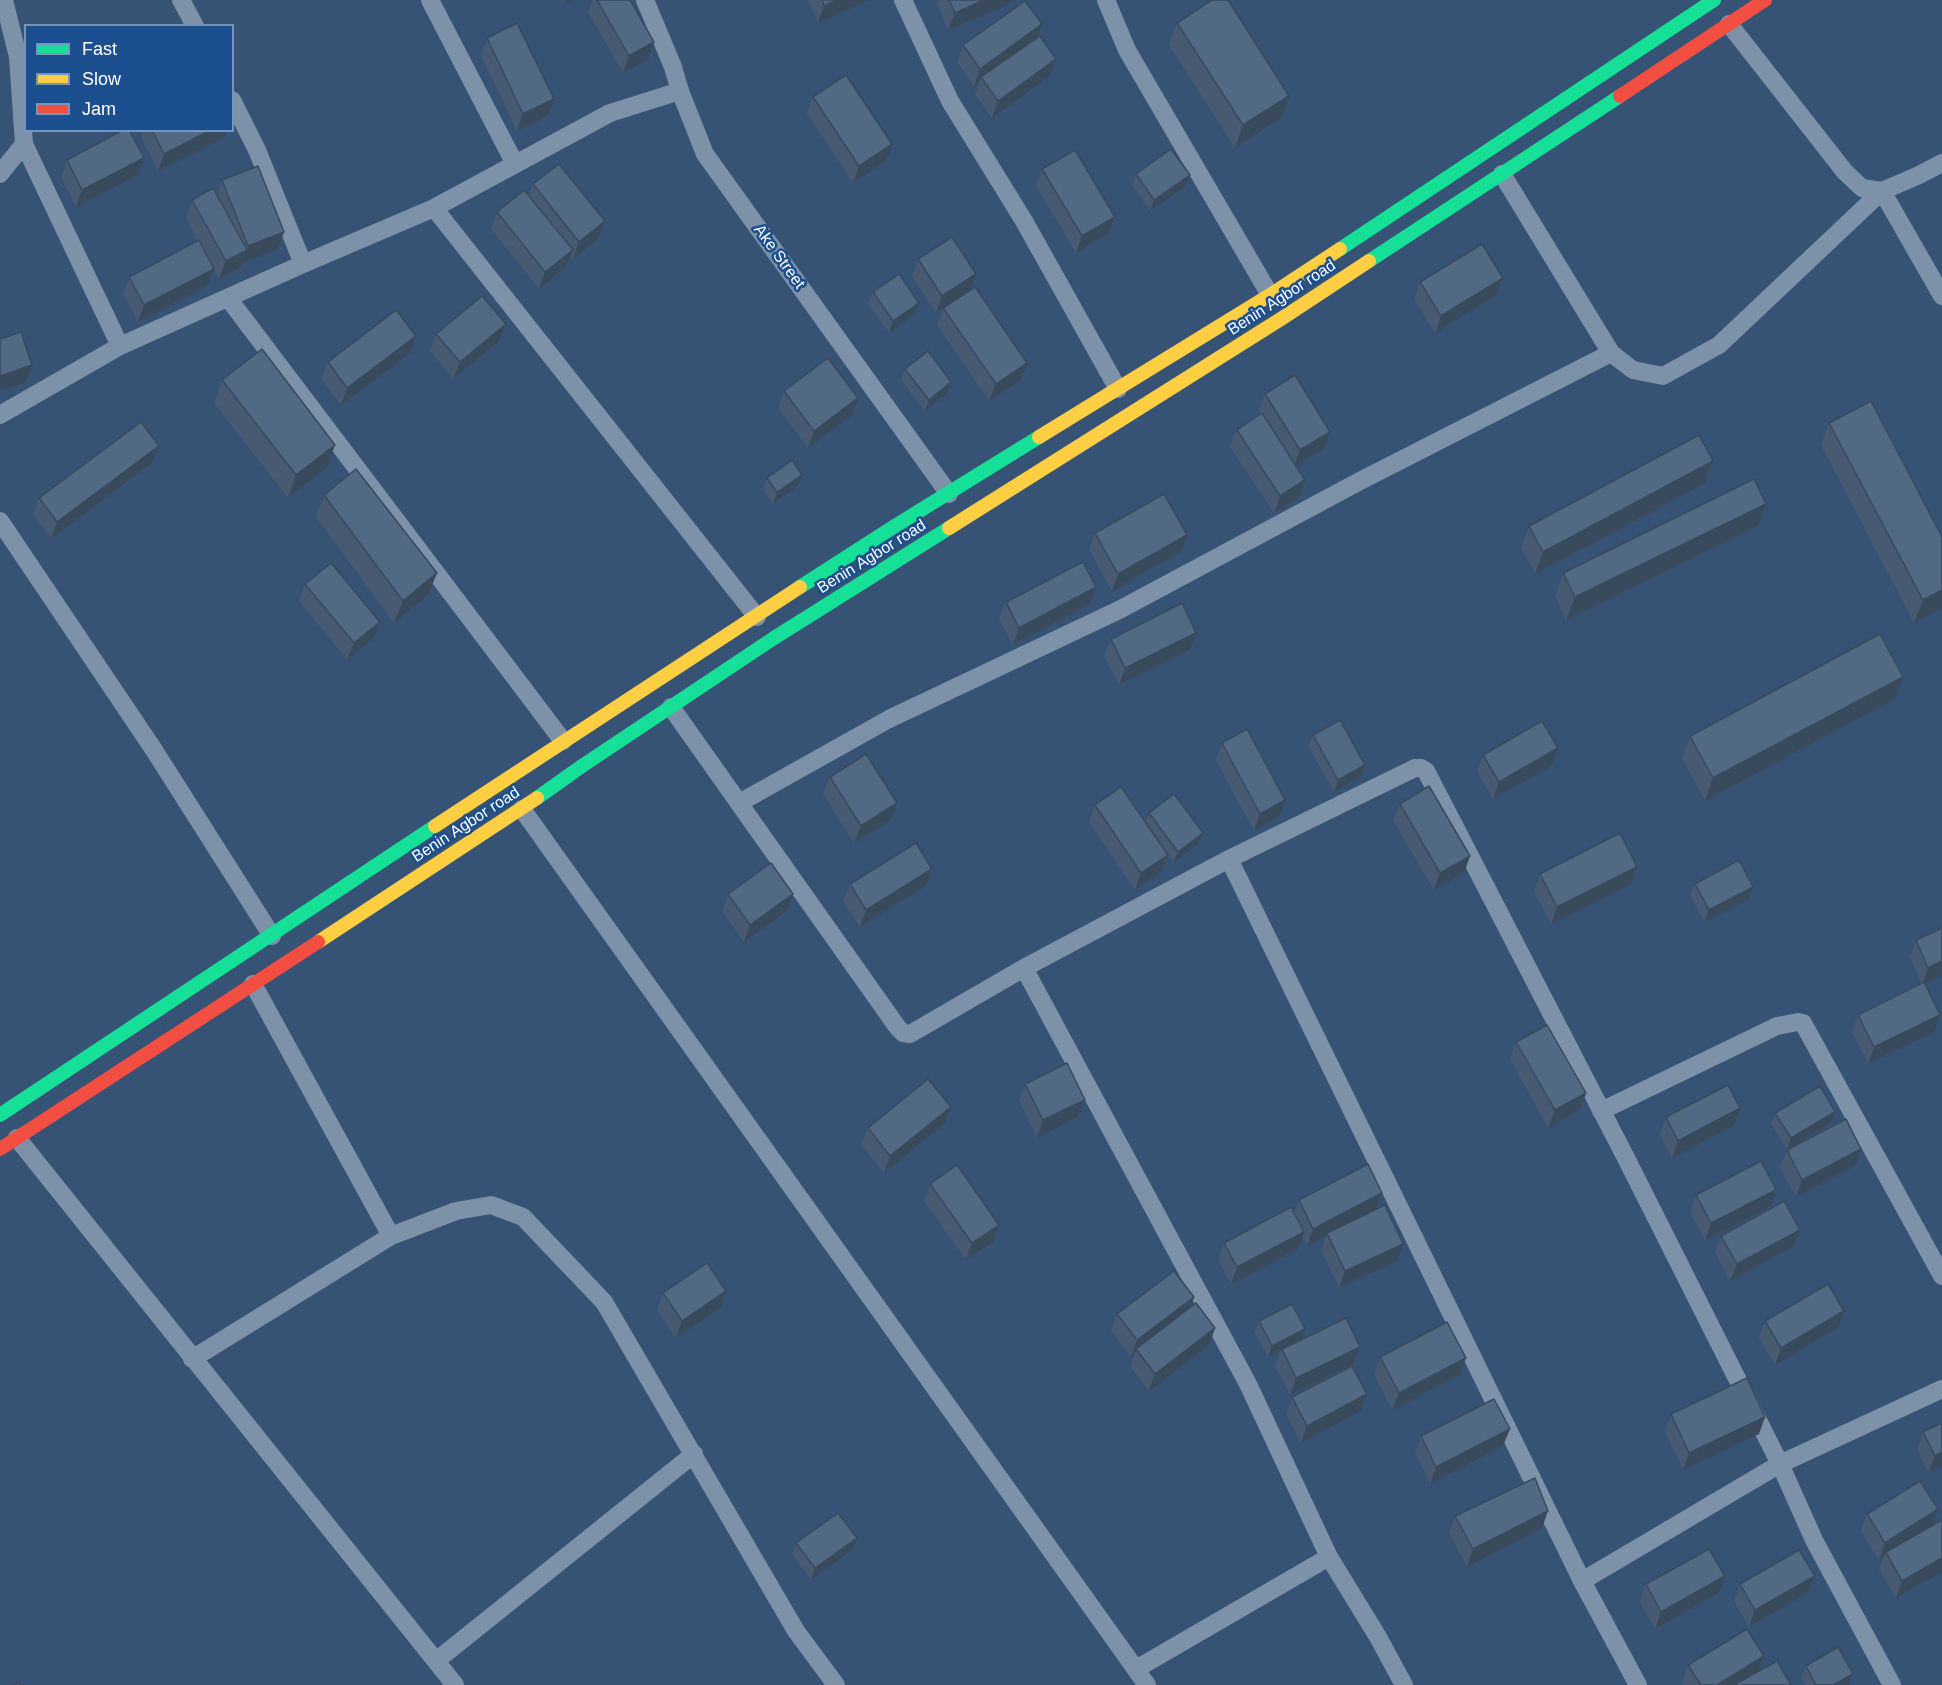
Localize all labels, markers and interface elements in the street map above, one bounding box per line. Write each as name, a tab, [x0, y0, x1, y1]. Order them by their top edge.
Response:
legend	[24, 24, 234, 132]
text: Fast	[82, 39, 117, 59]
text: Slow	[82, 69, 121, 89]
text: Jam	[82, 99, 116, 119]
street label: Ake Street	[749, 221, 809, 293]
street label: Benin Agbor road	[1225, 256, 1339, 340]
street label: Benin Agbor road	[814, 516, 930, 598]
street label: Benin Agbor road	[409, 783, 523, 867]

